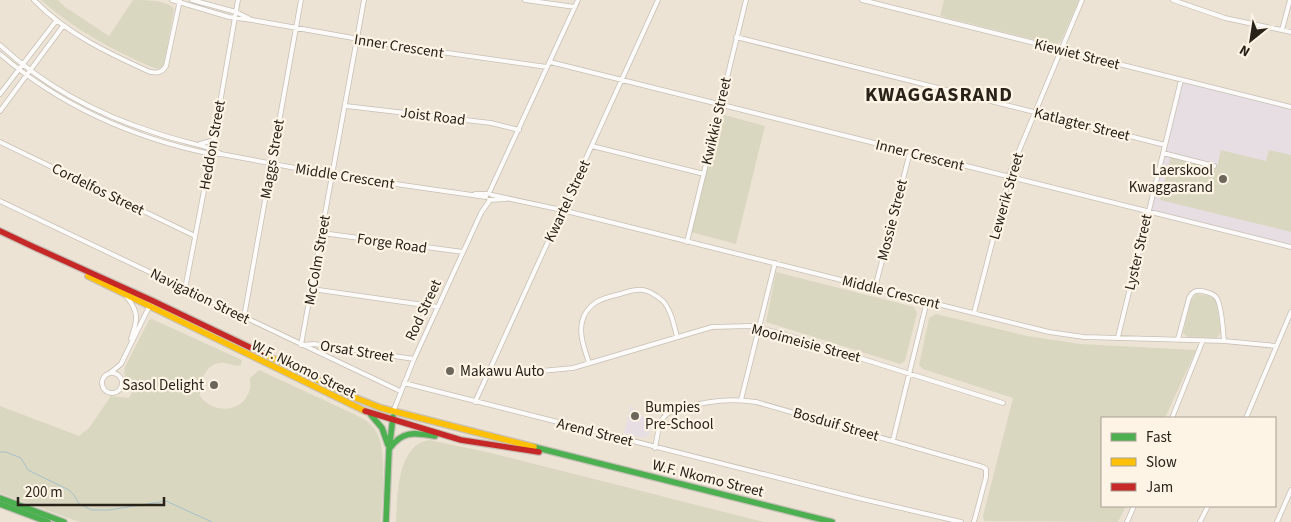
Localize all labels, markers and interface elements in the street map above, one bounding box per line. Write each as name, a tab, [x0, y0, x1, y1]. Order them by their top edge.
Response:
north arrow	[1226, 15, 1276, 65]
street label: Inner Crescent	[353, 29, 445, 64]
street label: Kiewiet Street	[1032, 34, 1122, 75]
text: N	[1236, 39, 1254, 61]
street label: Kwikkie Street	[696, 75, 737, 167]
district label: KWAGGASRAND	[865, 81, 1013, 109]
street label: Heddon Street	[194, 99, 231, 192]
street label: Joist Road	[399, 102, 467, 131]
street label: Katlagter Street	[1032, 102, 1132, 147]
street label: Maggs Street	[255, 118, 290, 201]
street label: Inner Crescent	[873, 134, 966, 177]
street label: Lewerik Street	[984, 150, 1029, 242]
street label: Kwartel Street	[539, 157, 596, 246]
street label: Cordelfos Street	[48, 158, 148, 221]
street label: Middle Crescent	[294, 158, 396, 195]
place label: Laerskool Kwaggasrand	[1129, 160, 1213, 198]
marker: Laerskool Kwaggasrand	[1217, 173, 1229, 185]
street label: Mossie Street	[872, 177, 913, 263]
street label: Lyster Street	[1120, 212, 1157, 292]
street label: McColm Street	[299, 213, 336, 307]
street label: Forge Road	[356, 228, 428, 259]
street label: Navigation Street	[147, 263, 253, 330]
street label: Middle Crescent	[840, 270, 942, 315]
street label: Rod Street	[400, 276, 447, 344]
street label: Mooimeisie Street	[749, 319, 863, 368]
street label: W.F. Nkomo Street	[248, 335, 360, 404]
street label: Orsat Street	[319, 335, 395, 368]
place label: Makawu Auto	[460, 361, 544, 382]
marker: Makawu Auto	[444, 365, 456, 377]
place label: Sasol Delight	[122, 375, 204, 396]
marker: Sasol Delight	[208, 379, 220, 391]
place label: Bumpies Pre-School	[645, 397, 714, 435]
street label: Bosduif Street	[791, 402, 881, 447]
marker: Bumpies Pre-School	[629, 410, 641, 422]
street label: Arend Street	[555, 413, 635, 452]
legend	[1101, 417, 1276, 507]
text: Fast	[1146, 427, 1172, 448]
text: Slow	[1146, 452, 1177, 473]
street label: W.F. Nkomo Street	[650, 454, 766, 502]
scale bar	[18, 474, 164, 506]
text: Jam	[1146, 477, 1173, 498]
text: 200 m	[25, 482, 63, 503]

